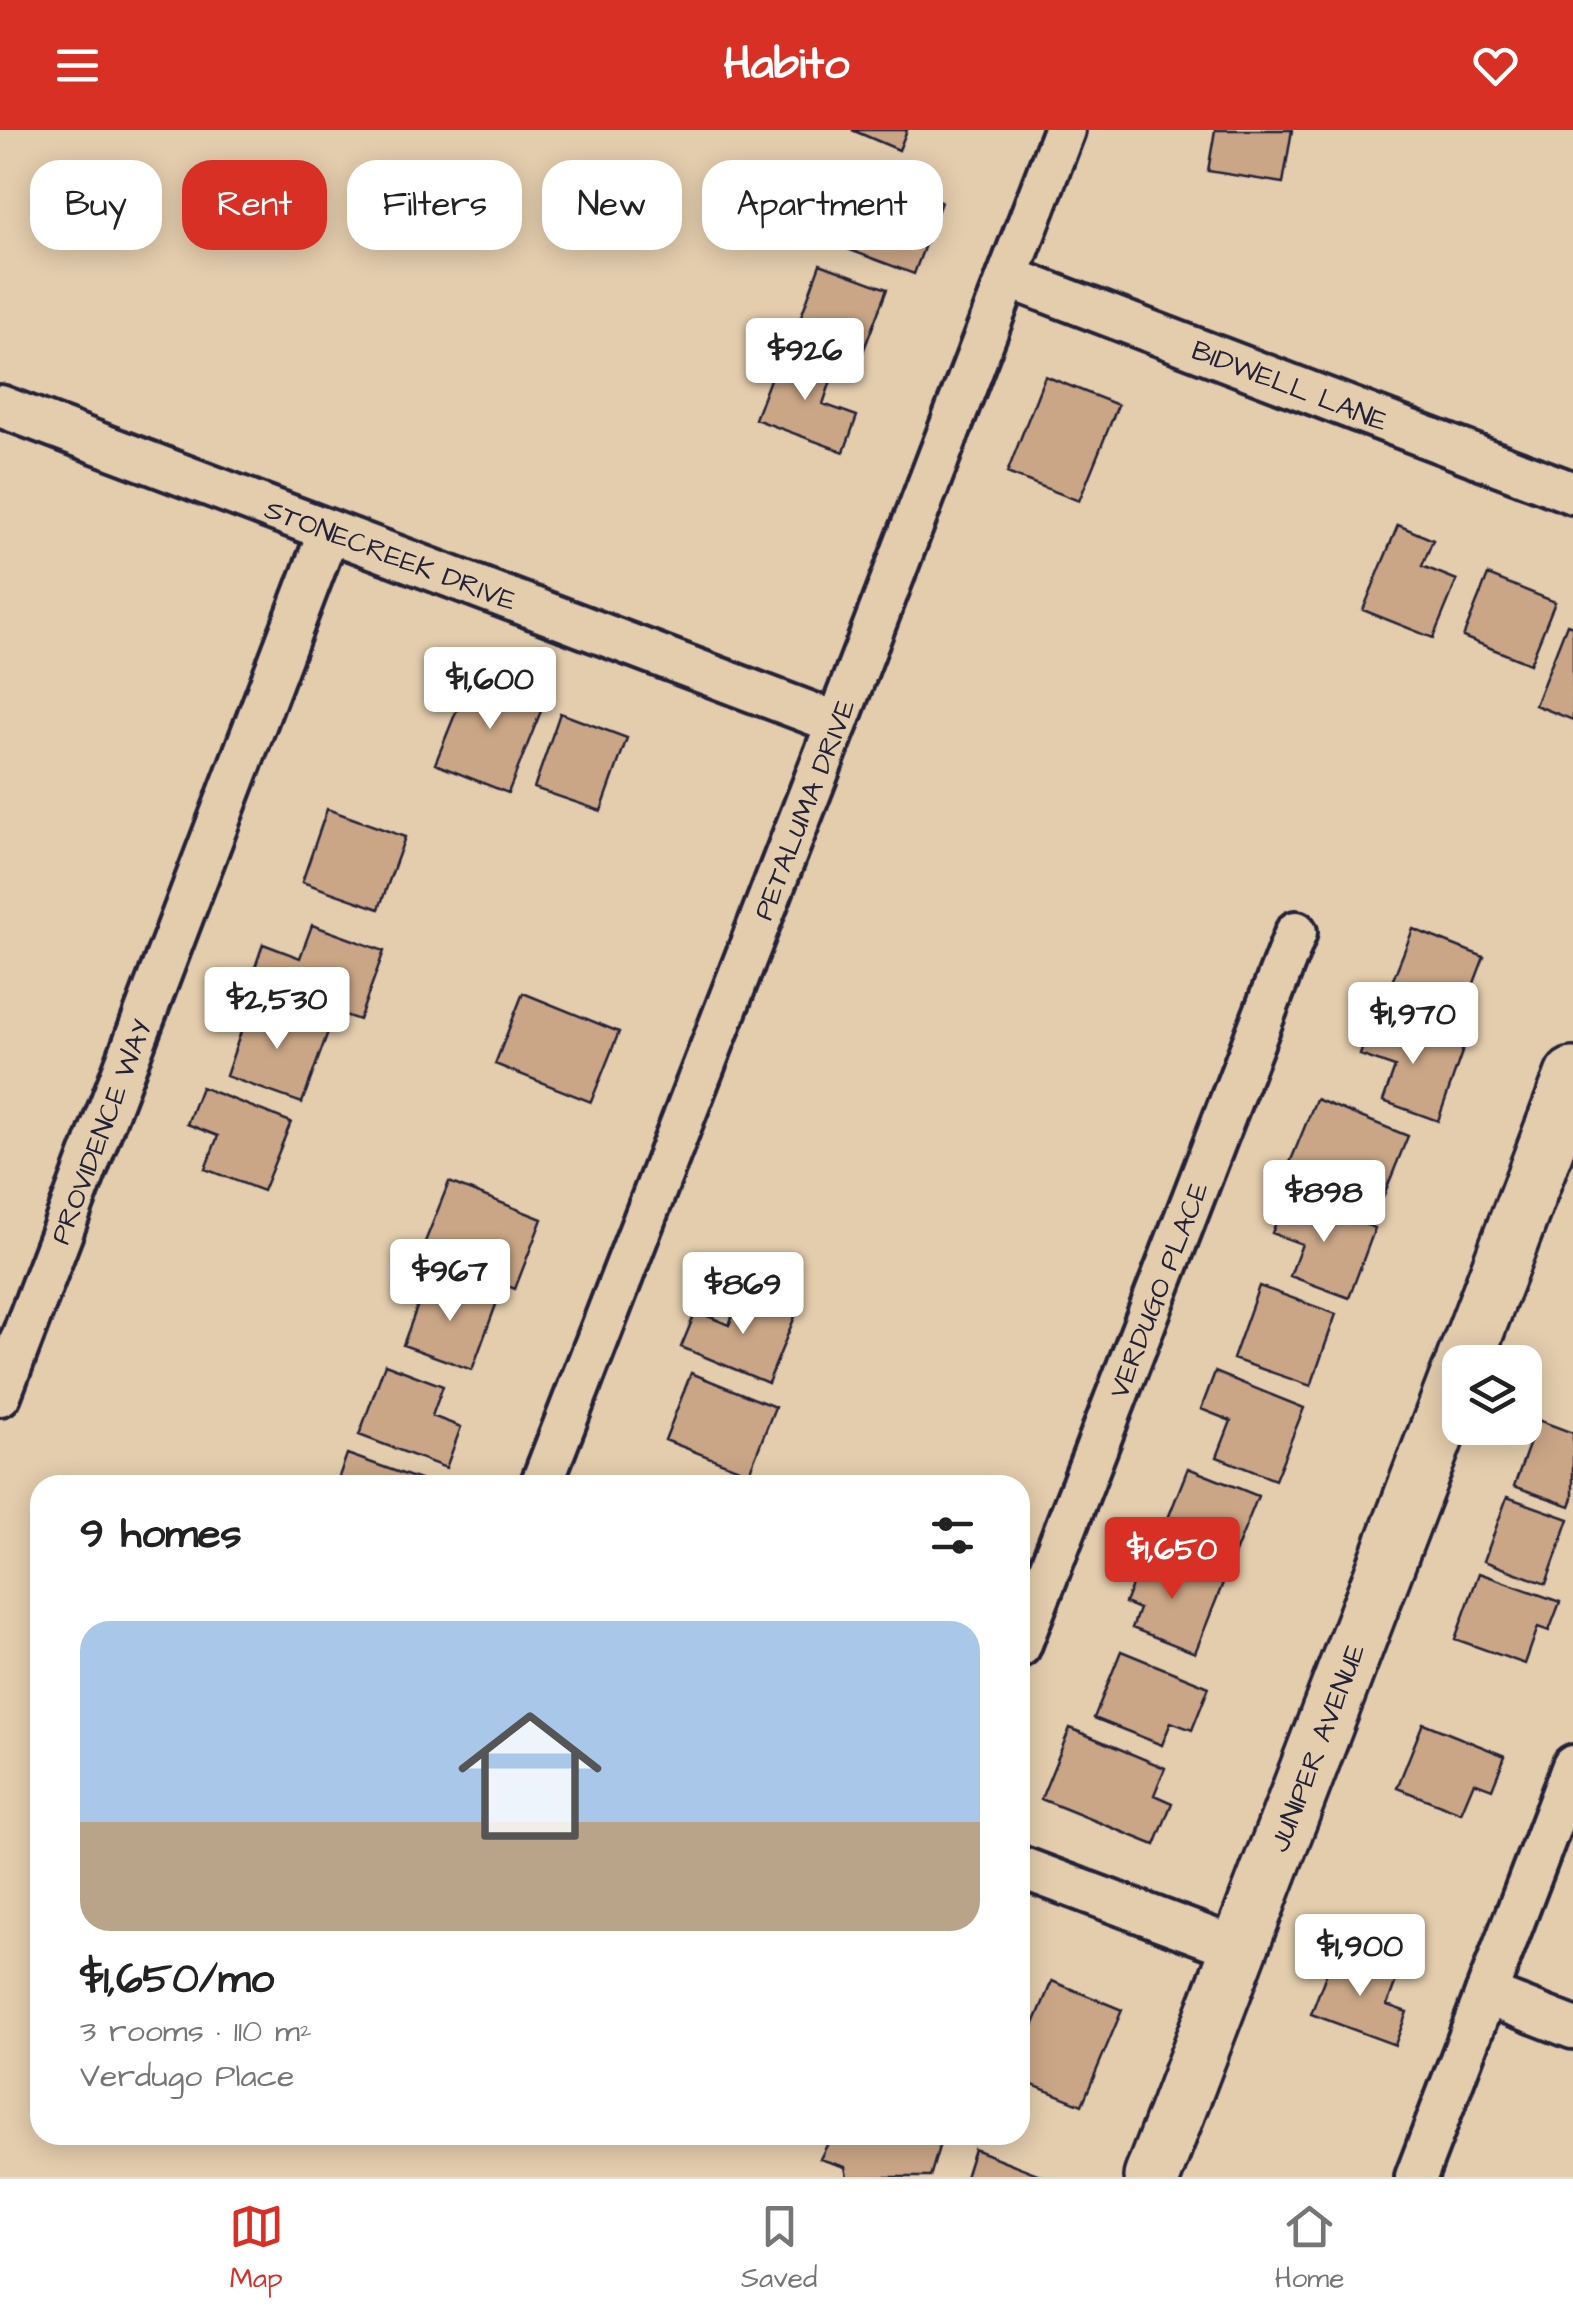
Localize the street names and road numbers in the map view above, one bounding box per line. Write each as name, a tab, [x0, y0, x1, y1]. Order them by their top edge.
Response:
street label: BIDWELL LANE	[1186, 331, 1393, 442]
street label: STONECREEK DRIVE	[259, 490, 522, 621]
street label: PETALUMA DRIVE	[744, 693, 865, 926]
street label: PROVIDENCE WAY	[41, 1014, 162, 1250]
street label: VERDUGO PLACE	[1100, 1176, 1219, 1404]
street label: JUNIPER AVENUE	[1260, 1638, 1375, 1858]

